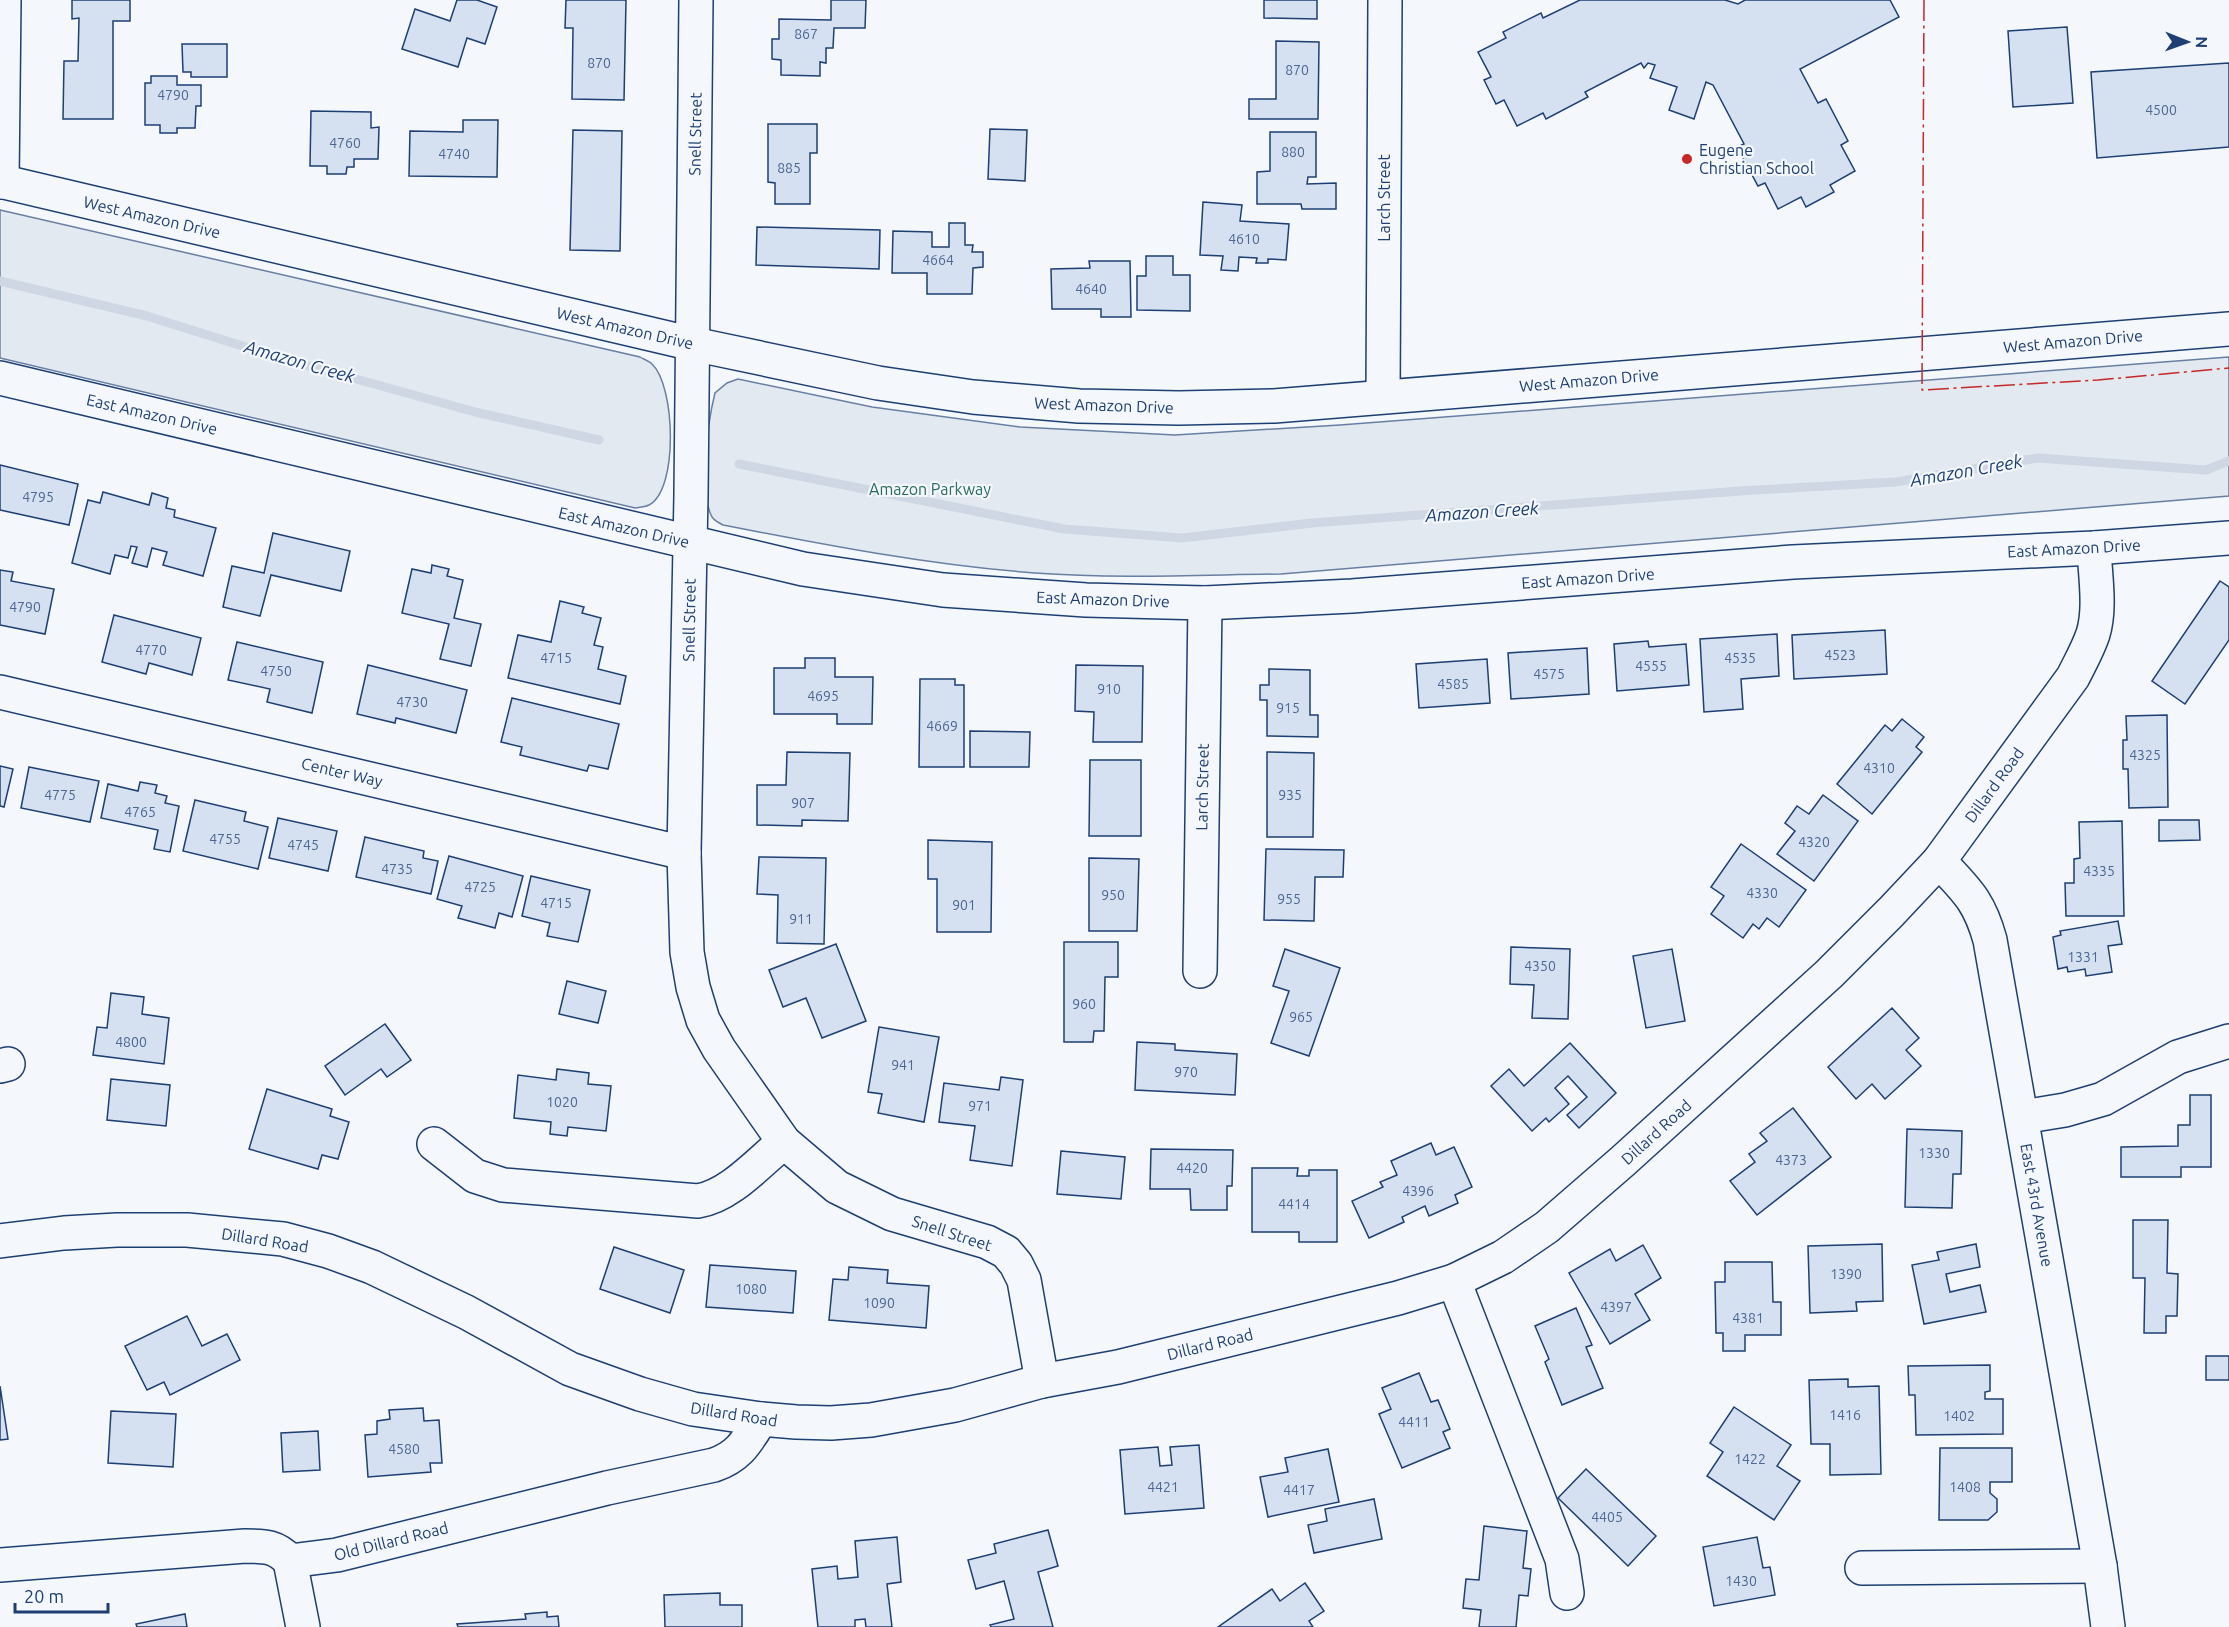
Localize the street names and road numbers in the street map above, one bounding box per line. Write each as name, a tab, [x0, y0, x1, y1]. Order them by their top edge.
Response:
street label: Snell Street	[685, 92, 705, 176]
street label: Larch Street	[1375, 154, 1393, 242]
street label: West Amazon Drive	[82, 192, 222, 242]
street label: West Amazon Drive	[555, 303, 695, 353]
street label: West Amazon Drive	[2003, 326, 2143, 356]
street label: West Amazon Drive	[1519, 365, 1659, 395]
street label: East Amazon Drive	[85, 390, 219, 438]
street label: West Amazon Drive	[1034, 394, 1174, 416]
street label: East Amazon Drive	[557, 503, 691, 551]
street label: East Amazon Drive	[2007, 536, 2141, 560]
street label: East Amazon Drive	[1521, 564, 1655, 592]
street label: Snell Street	[679, 578, 699, 662]
street label: East Amazon Drive	[1036, 588, 1170, 610]
street label: Larch Street	[1192, 742, 1212, 831]
street label: Dillard Road	[1961, 744, 2027, 826]
street label: Center Way	[300, 754, 385, 790]
street label: Dillard Road	[1617, 1096, 1695, 1168]
street label: East 43rd Avenue	[2017, 1142, 2057, 1268]
street label: Snell Street	[910, 1212, 995, 1255]
street label: Dillard Road	[220, 1224, 310, 1256]
street label: Dillard Road	[1165, 1325, 1255, 1363]
street label: Dillard Road	[689, 1398, 779, 1430]
street label: Old Dillard Road	[332, 1518, 450, 1564]

